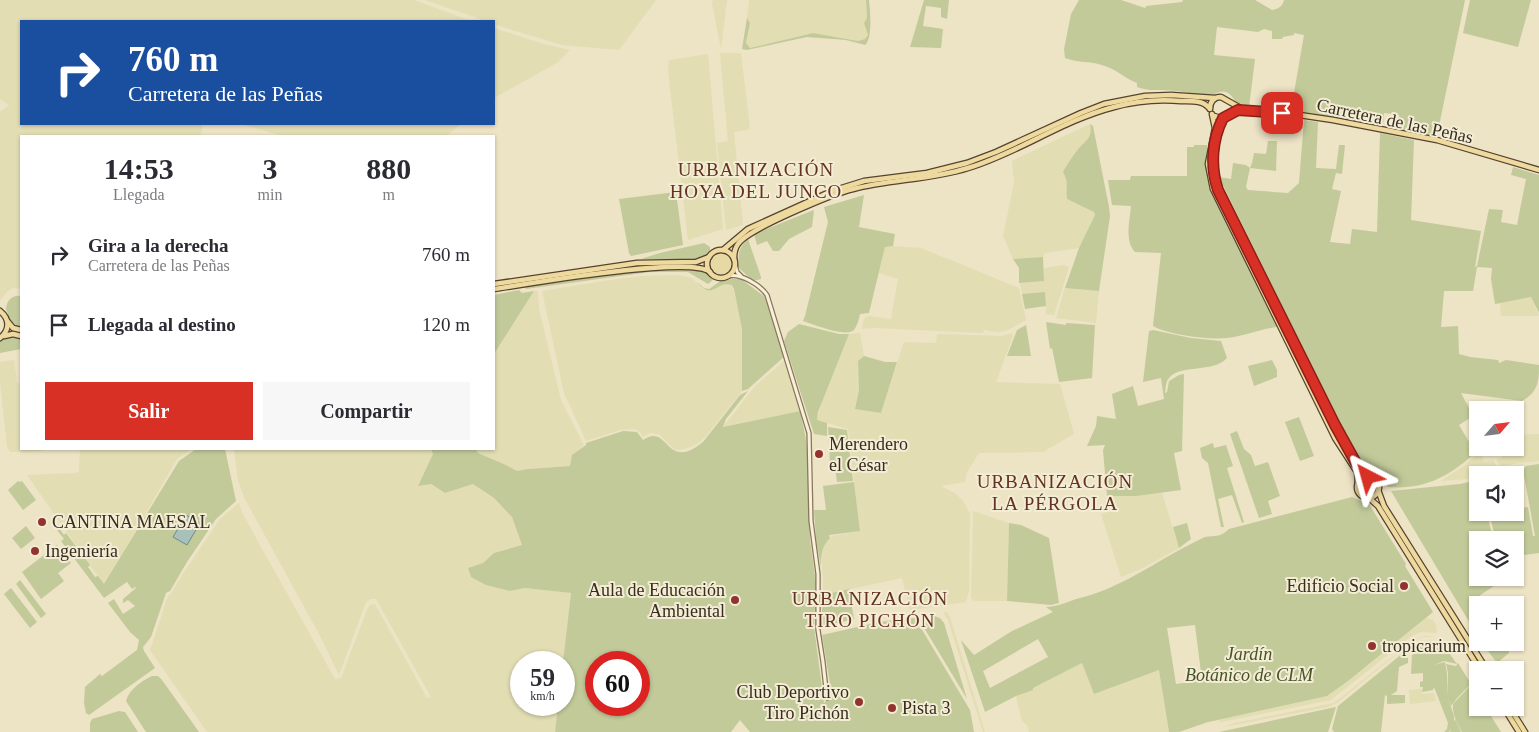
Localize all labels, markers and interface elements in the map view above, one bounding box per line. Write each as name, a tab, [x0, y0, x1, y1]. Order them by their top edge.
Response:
icon: right	[45, 40, 110, 105]
text: 760 m	[128, 40, 218, 79]
text: Carretera de las Peñas	[128, 81, 323, 106]
pin	[1261, 92, 1303, 134]
street label: Carretera de las Peñas	[1315, 95, 1475, 147]
icon: arrive	[1268, 99, 1296, 127]
text: 14:53	[104, 152, 174, 185]
text: 3	[262, 152, 277, 185]
text: 880	[366, 152, 411, 185]
district label: URBANIZACIÓN HOYA DEL JUNCO	[670, 159, 842, 202]
text: Llegada	[113, 186, 165, 203]
text: min	[258, 186, 282, 203]
text: m	[382, 186, 395, 203]
text: Gira a la derecha	[88, 235, 229, 256]
icon: right	[45, 241, 73, 269]
text: 760 m	[422, 244, 470, 265]
text: Carretera de las Peñas	[88, 257, 230, 274]
icon: arrive	[45, 311, 73, 339]
text: Llegada al destino	[88, 314, 236, 335]
text: 120 m	[422, 314, 470, 335]
button: Salir	[45, 382, 253, 440]
button: Compartir	[263, 382, 470, 440]
north arrow	[1469, 401, 1524, 456]
map controls	[1469, 401, 1524, 716]
place label: Merendero el César	[829, 434, 908, 475]
marker: Merendero el César	[813, 448, 825, 460]
position arrow	[1341, 450, 1393, 502]
button: sound	[1469, 466, 1524, 521]
district label: URBANIZACIÓN LA PÉRGOLA	[977, 471, 1133, 514]
place label: CANTINA MAESAL	[52, 512, 211, 532]
marker: CANTINA MAESAL	[36, 516, 48, 528]
button: layers	[1469, 531, 1524, 586]
place label: Ingeniería	[45, 541, 118, 561]
marker: Ingeniería	[29, 545, 41, 557]
place label: Edificio Social	[1287, 576, 1394, 596]
place label: Aula de Educación Ambiental	[588, 580, 725, 621]
marker: Edificio Social	[1398, 580, 1410, 592]
district label: URBANIZACIÓN TIRO PICHÓN	[792, 588, 948, 631]
marker: Aula de Educación Ambiental	[729, 594, 741, 606]
button: +	[1469, 596, 1524, 651]
place label: tropicarium	[1382, 636, 1466, 656]
marker: tropicarium	[1366, 640, 1378, 652]
park label: Jardín Botánico de CLM	[1185, 644, 1314, 685]
speed limit sign: 60	[585, 651, 650, 716]
button: −	[1469, 661, 1524, 716]
text: 59	[530, 664, 555, 691]
place label: Club Deportivo Tiro Pichón	[737, 682, 849, 723]
text: km/h	[530, 689, 555, 703]
marker: Club Deportivo Tiro Pichón	[853, 696, 865, 708]
place label: Pista 3	[902, 698, 951, 718]
marker: Pista 3	[886, 702, 898, 714]

